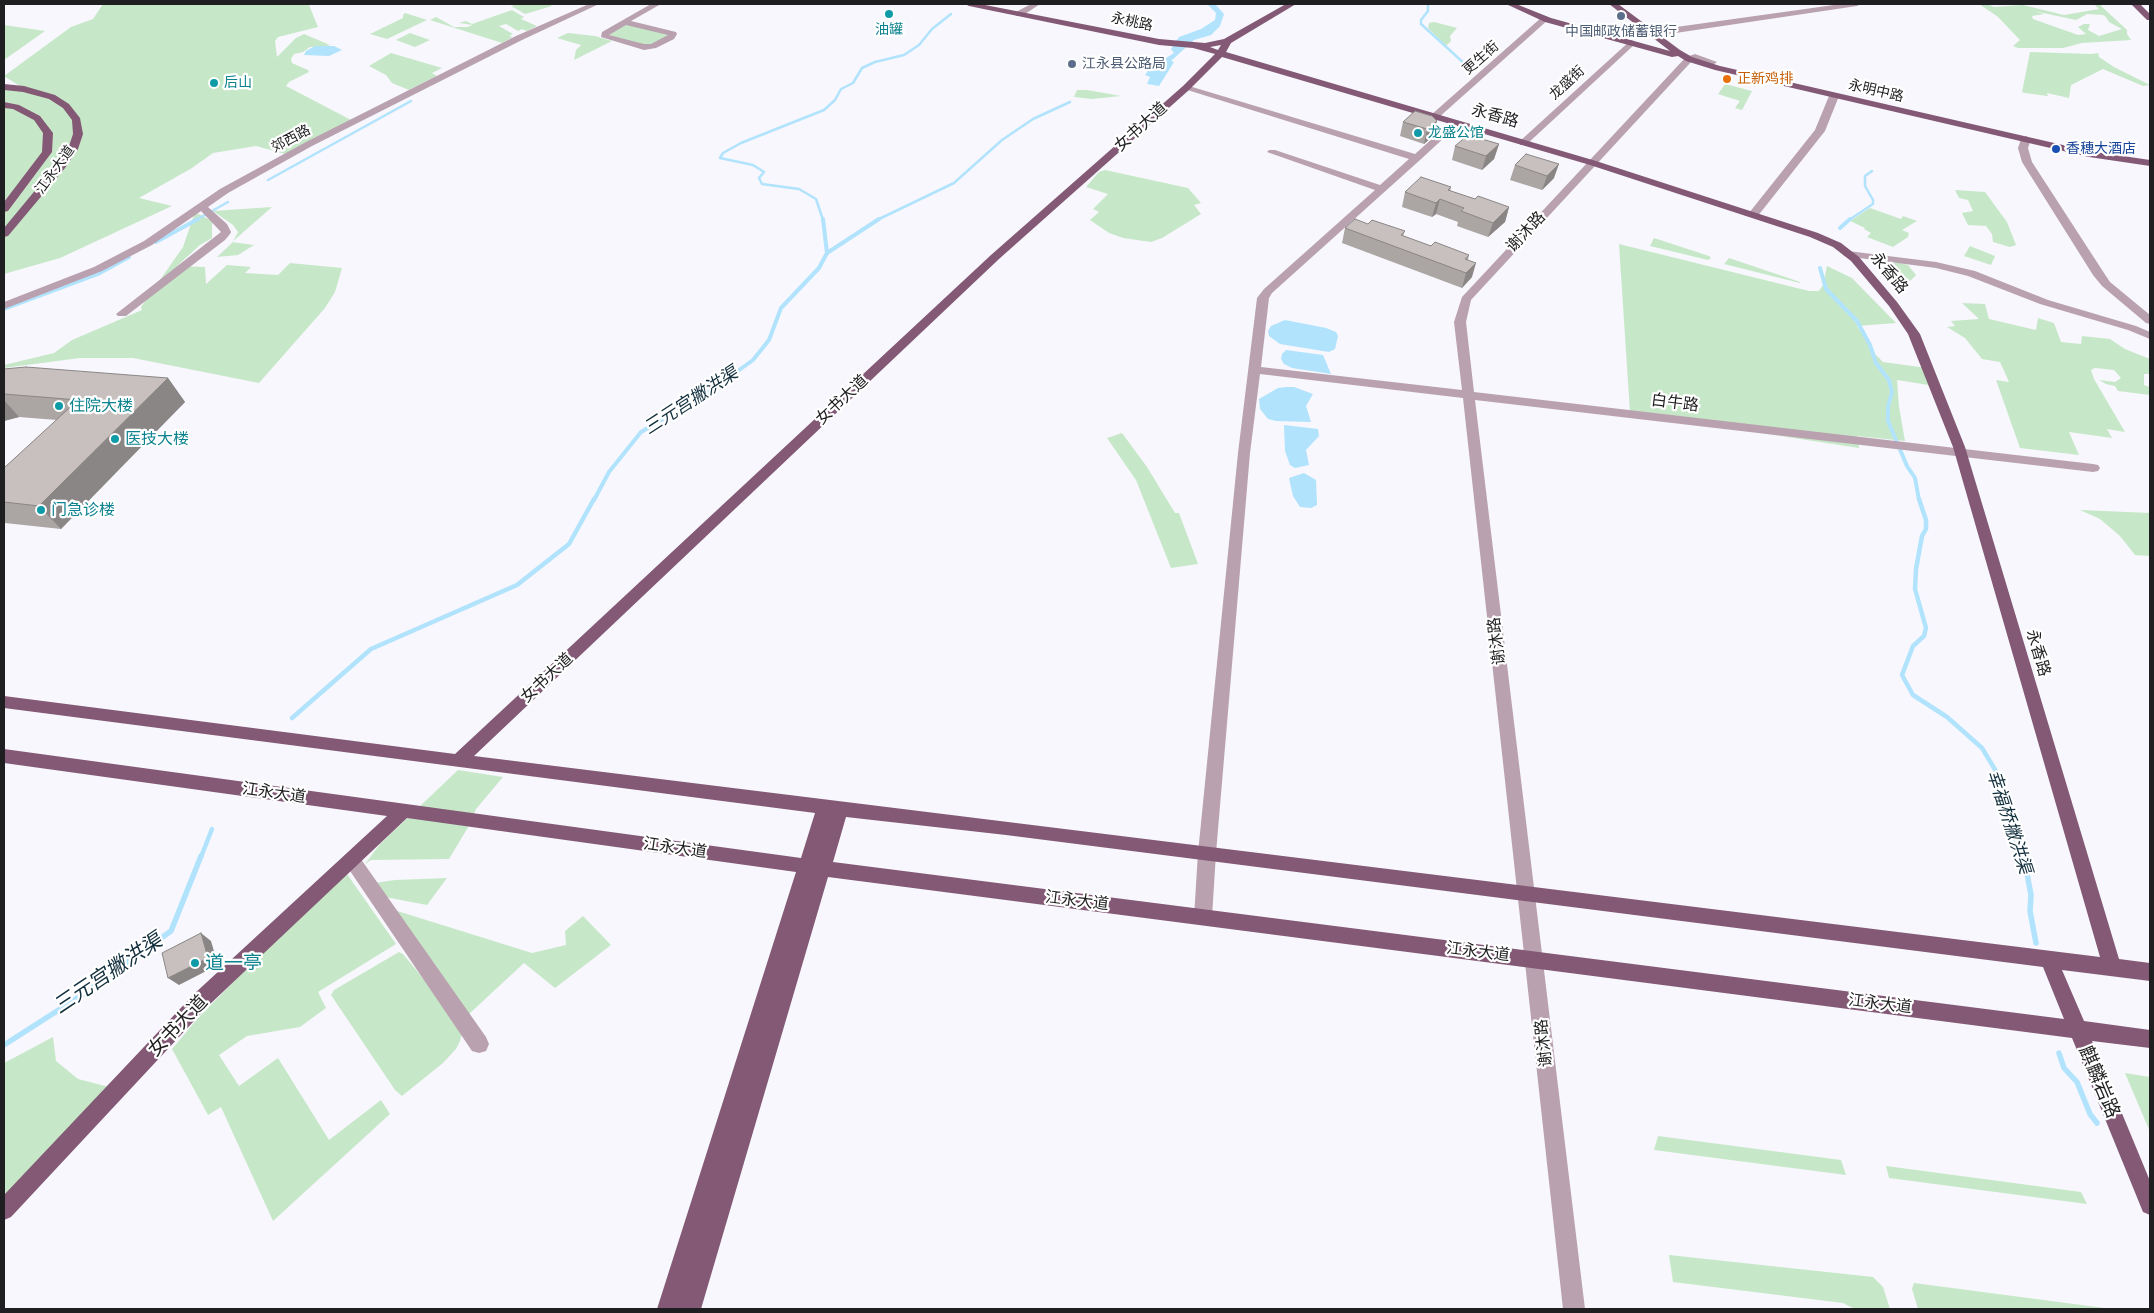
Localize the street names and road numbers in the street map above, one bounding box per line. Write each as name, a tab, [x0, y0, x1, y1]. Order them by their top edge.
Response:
street label: 永桃路	[1110, 9, 1154, 35]
street label: 更生街	[1460, 38, 1502, 78]
street label: 龙盛街	[1546, 63, 1588, 103]
street label: 永明中路	[1847, 77, 1905, 105]
street label: 女书大道	[1111, 98, 1171, 156]
street label: 永香路	[1469, 100, 1521, 132]
street label: 郊西路	[269, 122, 313, 156]
street label: 江永大道	[32, 142, 78, 198]
street label: 谢沐路	[1503, 208, 1549, 256]
street label: 永香路	[1866, 248, 1912, 298]
street label: 女书大道	[812, 371, 872, 429]
street label: 白牛路	[1650, 391, 1700, 415]
street label: 谢沐路	[1485, 616, 1509, 666]
street label: 永香路	[2022, 627, 2054, 679]
street label: 女书大道	[517, 649, 577, 707]
street label: 江永大道	[241, 779, 307, 807]
street label: 江永大道	[642, 834, 708, 862]
street label: 江永大道	[1044, 888, 1110, 914]
street label: 江永大道	[1445, 939, 1511, 965]
street label: 女书大道	[143, 991, 213, 1061]
street label: 江永大道	[1847, 991, 1913, 1017]
street label: 谢沐路	[1532, 1018, 1556, 1068]
street label: 麒麟岩路	[2074, 1043, 2124, 1121]

